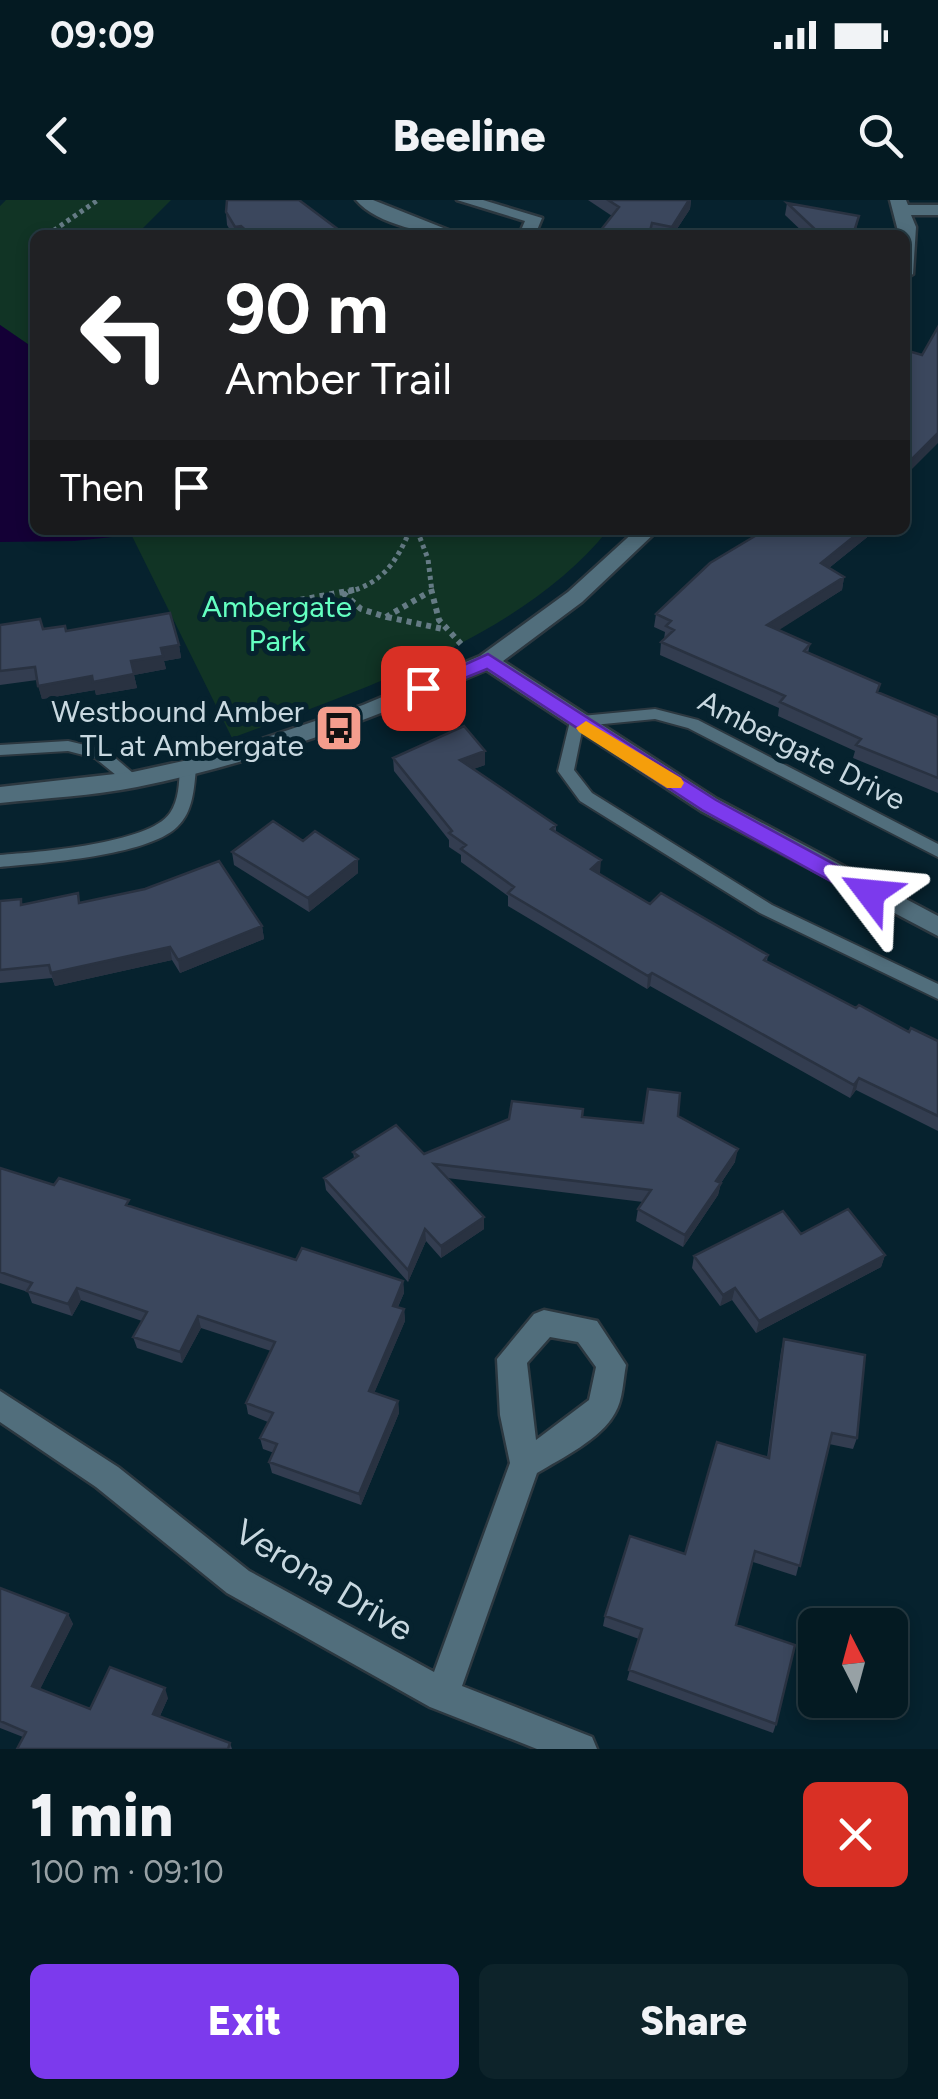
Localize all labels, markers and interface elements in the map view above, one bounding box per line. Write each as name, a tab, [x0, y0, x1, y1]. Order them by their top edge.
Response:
text: 09:09	[50, 12, 155, 58]
icon: back	[30, 108, 85, 163]
text: Beeline	[392, 108, 546, 162]
icon: search	[853, 108, 908, 163]
text: 90 m	[225, 266, 389, 351]
icon: left	[60, 270, 190, 400]
text: Amber Trail	[225, 351, 452, 405]
icon: arrive	[164, 460, 219, 515]
text: Then	[60, 465, 144, 511]
park label: Ambergate Park	[202, 588, 352, 659]
pin	[381, 646, 466, 731]
icon: arrive	[396, 661, 451, 716]
street label: Ambergate Drive	[692, 682, 912, 818]
place label: Westbound Amber TL at Ambergate	[51, 693, 304, 764]
bus stop icon: Westbound Amber TL at Ambergate	[313, 702, 365, 754]
position arrow	[818, 841, 922, 945]
street label: Verona Drive	[227, 1510, 421, 1650]
north arrow	[798, 1608, 908, 1718]
map controls	[798, 1608, 908, 1718]
text: 1 min	[30, 1779, 173, 1851]
button: close	[803, 1782, 908, 1887]
text: 100 m · 09:10	[30, 1853, 224, 1891]
button: Exit	[30, 1964, 459, 2079]
button: Share	[479, 1964, 908, 2079]

